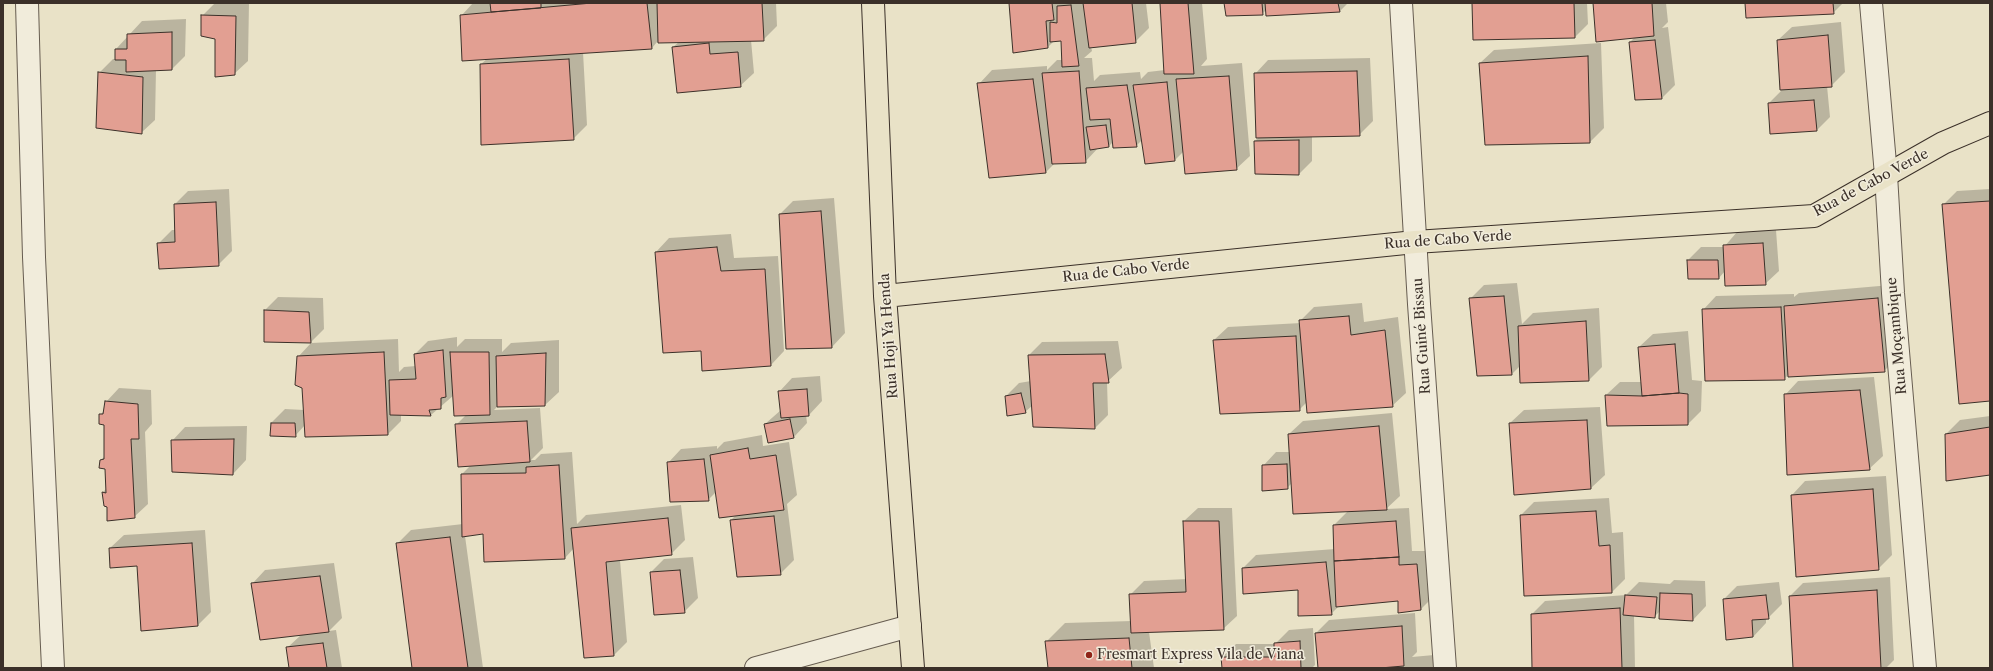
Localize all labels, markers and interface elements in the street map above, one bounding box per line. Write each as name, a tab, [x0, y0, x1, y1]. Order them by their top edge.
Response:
street label: Rua de Cabo Verde	[1811, 146, 1931, 220]
street label: Rua de Cabo Verde	[1384, 227, 1512, 253]
street label: Rua de Cabo Verde	[1062, 256, 1190, 286]
street label: Rua Hoji Ya Henda	[876, 273, 902, 399]
street label: Rua Guiné Bissau	[1410, 277, 1434, 395]
street label: Rua Moçambique	[1883, 277, 1911, 395]
place label: Fresmart Express Vila de Viana	[1097, 647, 1304, 663]
marker: Fresmart Express Vila de Viana	[1084, 650, 1094, 660]

